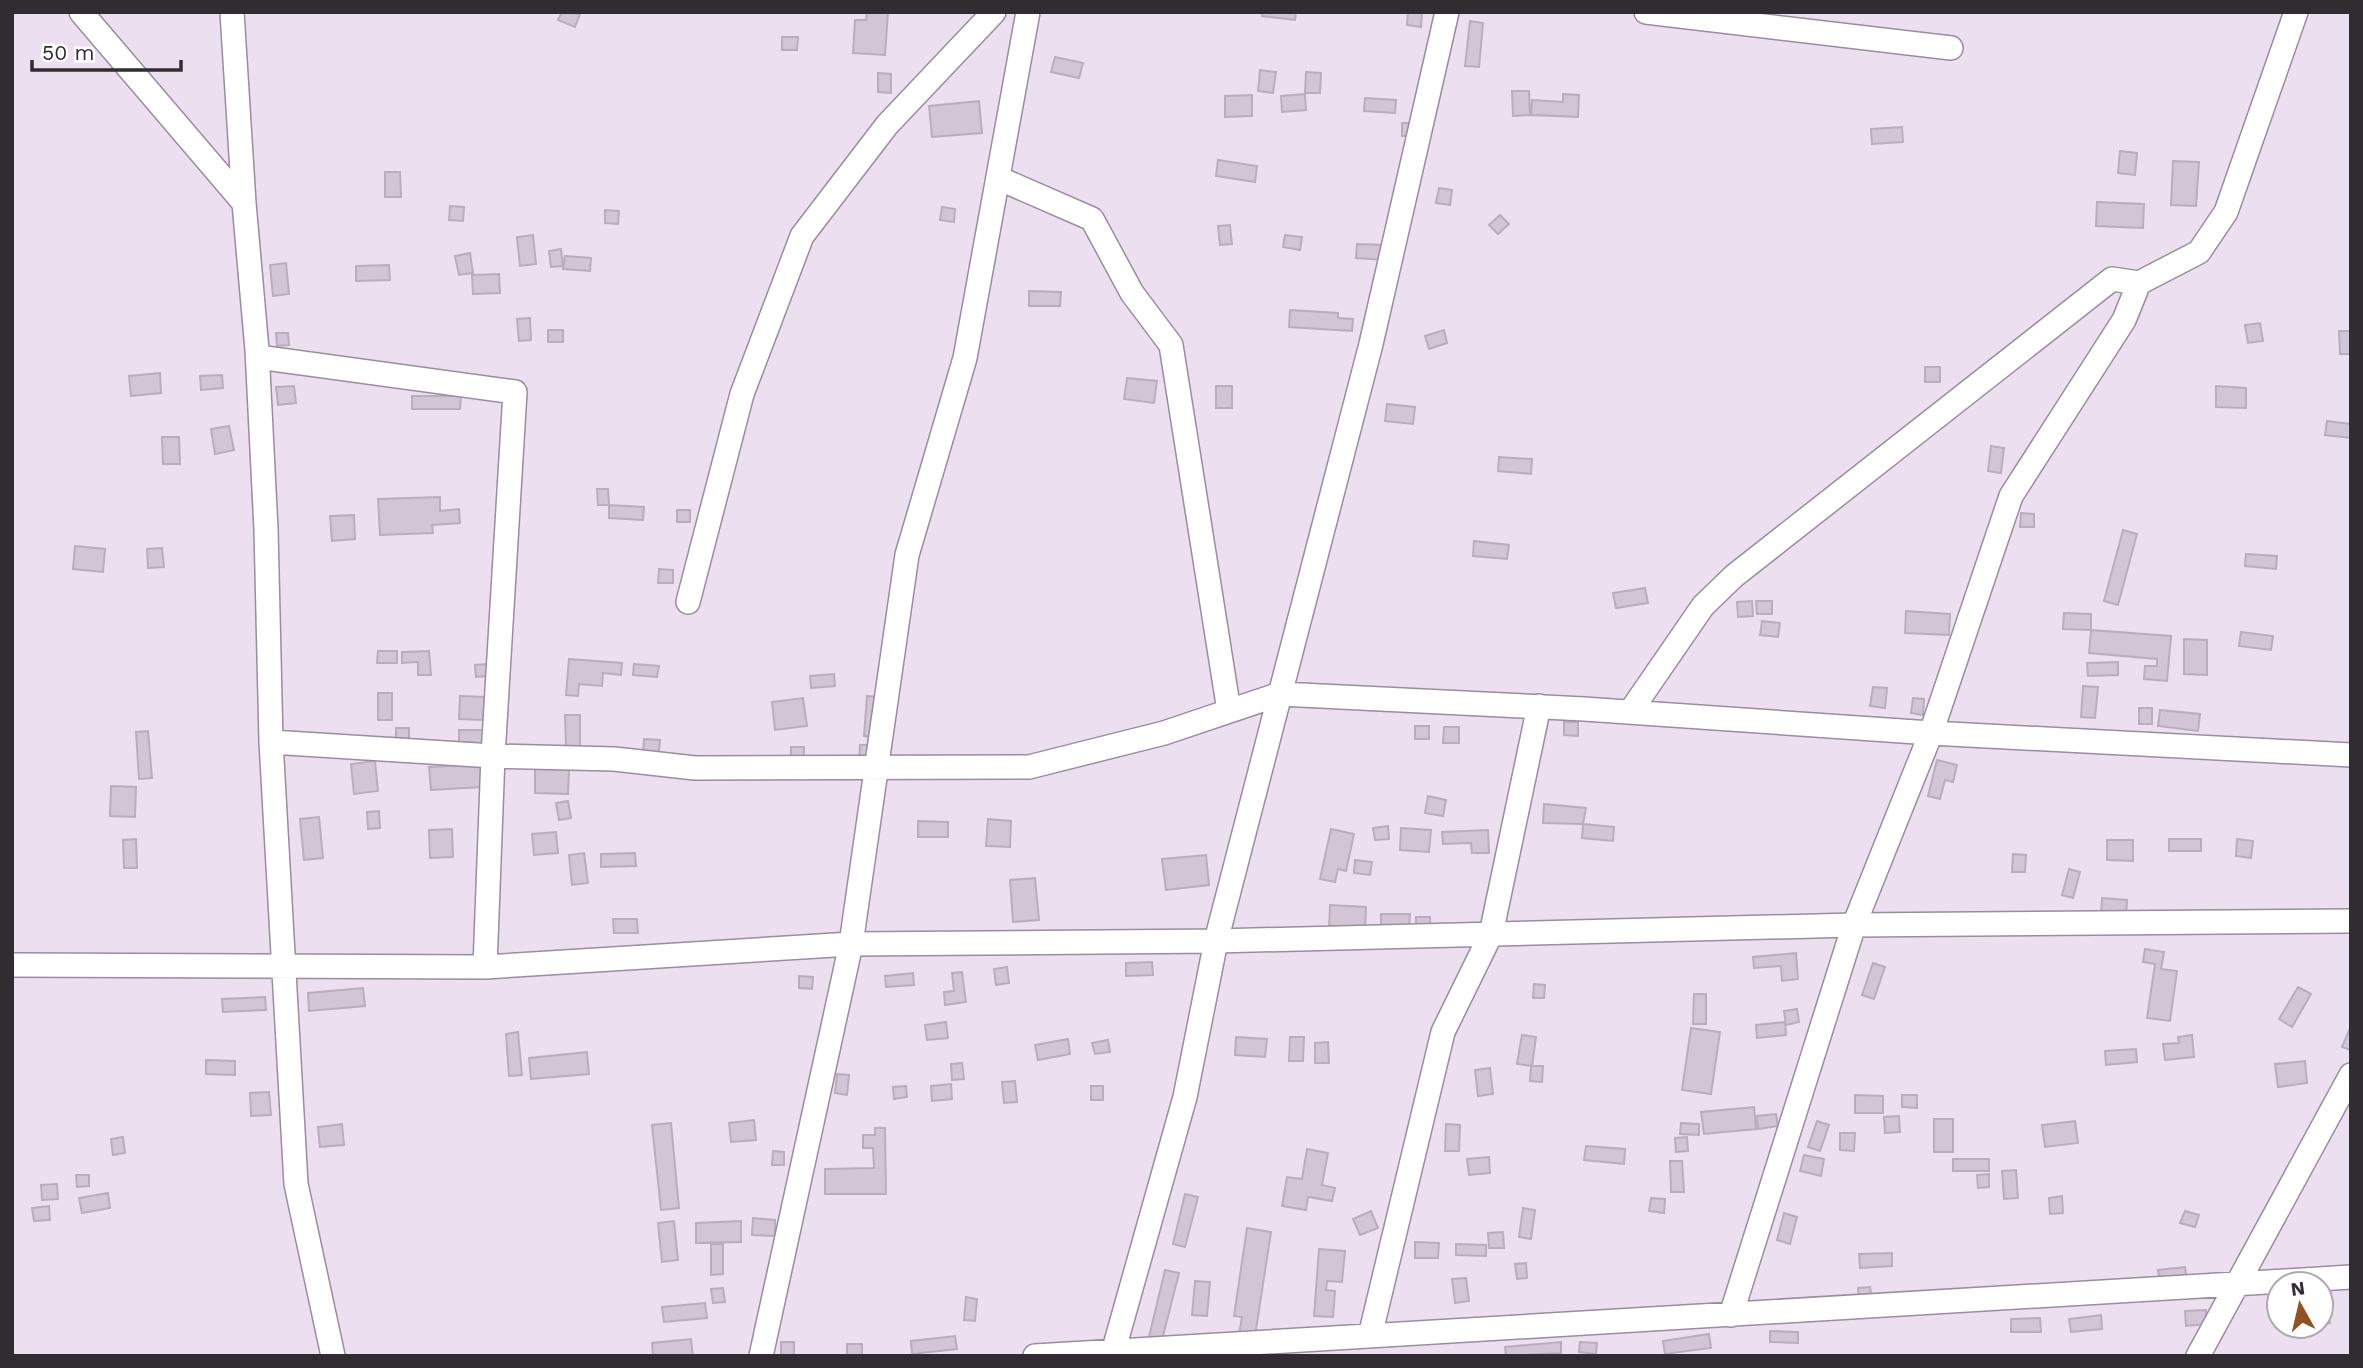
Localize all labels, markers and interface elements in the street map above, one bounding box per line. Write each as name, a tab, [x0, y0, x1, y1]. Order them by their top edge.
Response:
scale bar	[32, 28, 180, 72]
text: 50 m	[42, 40, 94, 65]
north arrow	[2265, 1270, 2335, 1340]
text: N	[2289, 1276, 2306, 1301]

